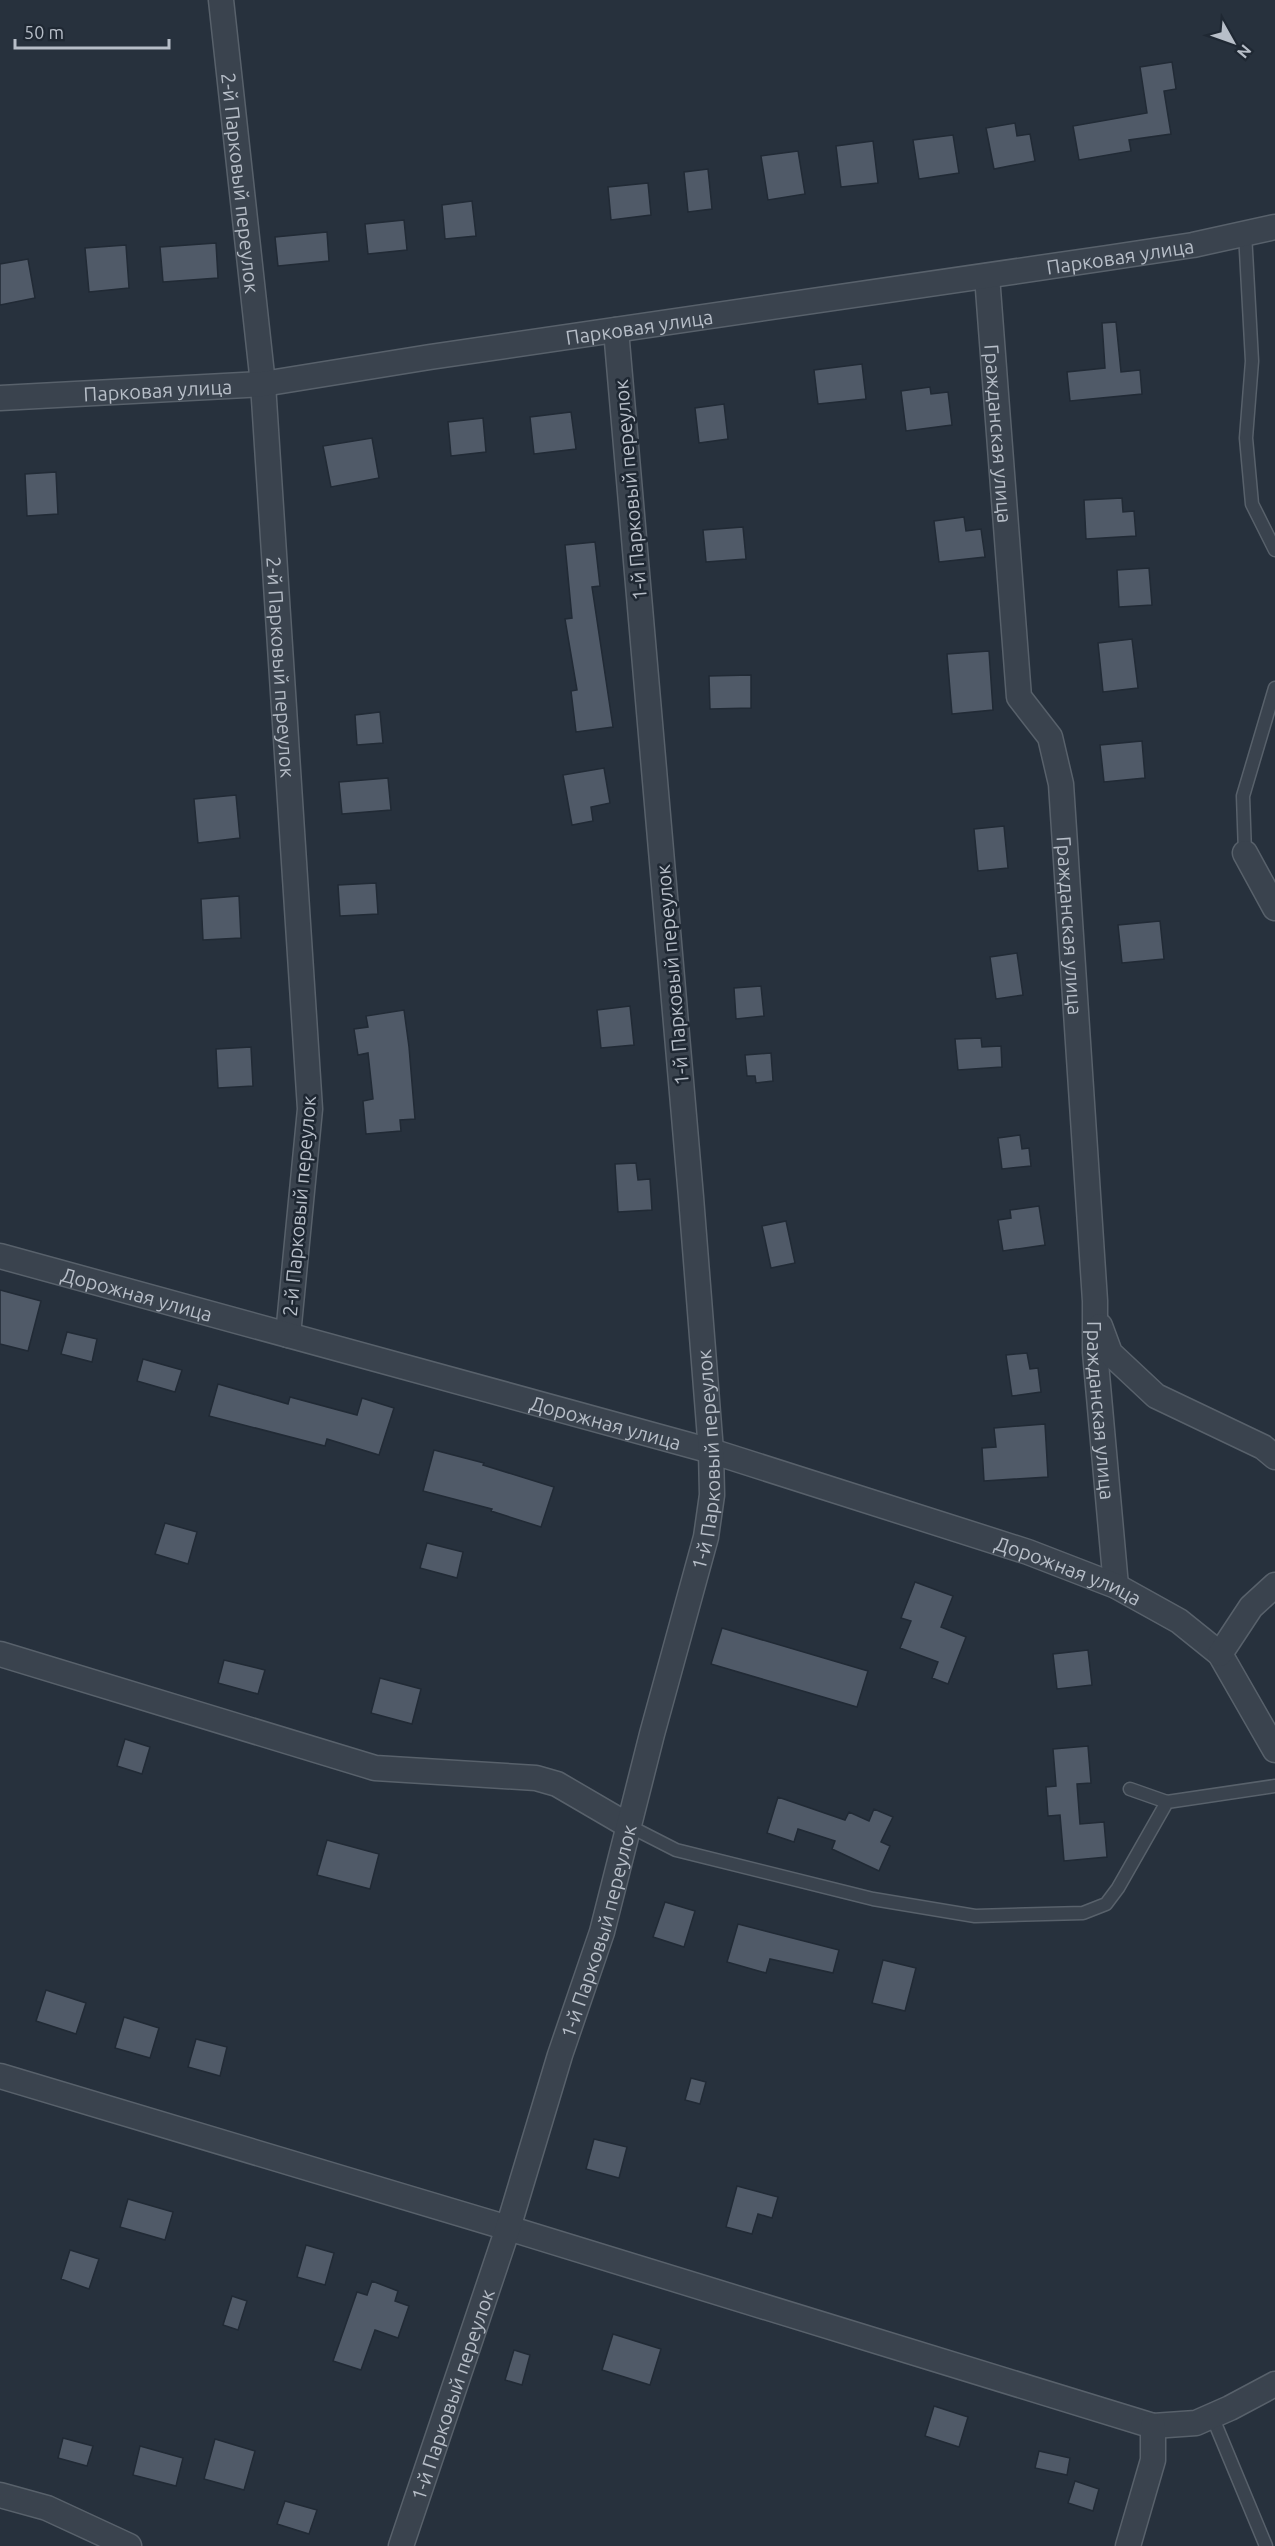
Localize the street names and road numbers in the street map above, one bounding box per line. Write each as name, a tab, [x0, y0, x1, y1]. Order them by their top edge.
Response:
street label: 2-й Парковый переулок	[218, 72, 264, 294]
street label: Парковая улица	[1045, 234, 1195, 278]
street label: Парковая улица	[564, 304, 715, 349]
street label: Гражданская улица	[981, 343, 1017, 524]
street label: Парковая улица	[83, 374, 233, 405]
street label: 1-й Парковый переулок	[609, 379, 651, 601]
street label: 2-й Парковый переулок	[263, 556, 300, 778]
street label: Гражданская улица	[1053, 835, 1088, 1016]
street label: 1-й Парковый переулок	[651, 864, 693, 1086]
street label: 2-й Парковый переулок	[278, 1095, 320, 1317]
street label: Дорожная улица	[59, 1262, 215, 1325]
street label: Гражданская улица	[1083, 1321, 1120, 1501]
street label: 1-й Парковый переулок	[686, 1349, 724, 1572]
street label: Дорожная улица	[527, 1390, 684, 1454]
street label: Дорожная улица	[992, 1531, 1146, 1609]
street label: 1-й Парковый переулок	[555, 1822, 640, 2041]
street label: 1-й Парковый переулок	[406, 2286, 498, 2503]

